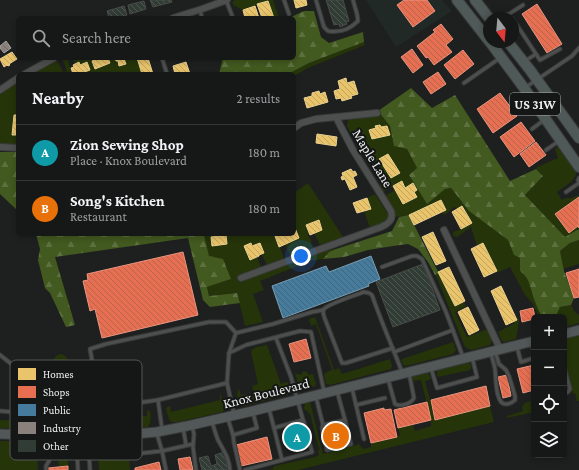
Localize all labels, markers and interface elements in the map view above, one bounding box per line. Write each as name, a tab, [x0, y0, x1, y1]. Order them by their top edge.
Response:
north arrow	[483, 12, 519, 48]
search box	[16, 16, 296, 60]
icon: search	[30, 27, 52, 49]
text: Search here	[62, 30, 131, 46]
text: Nearby	[32, 89, 84, 108]
text: 2 results	[237, 91, 280, 106]
road number: US 31W	[510, 93, 560, 115]
street label: Maple Lane	[349, 126, 397, 190]
text: Zion Sewing Shop	[70, 137, 184, 153]
text: A	[41, 145, 49, 160]
text: 180 m	[248, 145, 280, 160]
text: Place · Knox Boulevard	[70, 153, 187, 168]
text: Song's Kitchen	[70, 193, 165, 209]
text: B	[41, 201, 49, 216]
text: 180 m	[248, 201, 280, 216]
text: Restaurant	[70, 209, 127, 224]
your location	[291, 246, 311, 266]
map controls	[531, 314, 567, 458]
button: +	[531, 314, 567, 350]
button: −	[531, 350, 567, 386]
legend	[10, 360, 142, 460]
text: Homes	[43, 368, 74, 380]
street label: Knox Boulevard	[221, 374, 311, 411]
text: Shops	[43, 386, 70, 399]
button: locate	[531, 386, 567, 422]
text: Public	[43, 404, 71, 416]
pin: B	[323, 421, 349, 451]
text: Industry	[43, 422, 82, 435]
pin: A	[284, 422, 310, 452]
button: layers	[531, 422, 567, 458]
text: Other	[43, 440, 69, 452]

